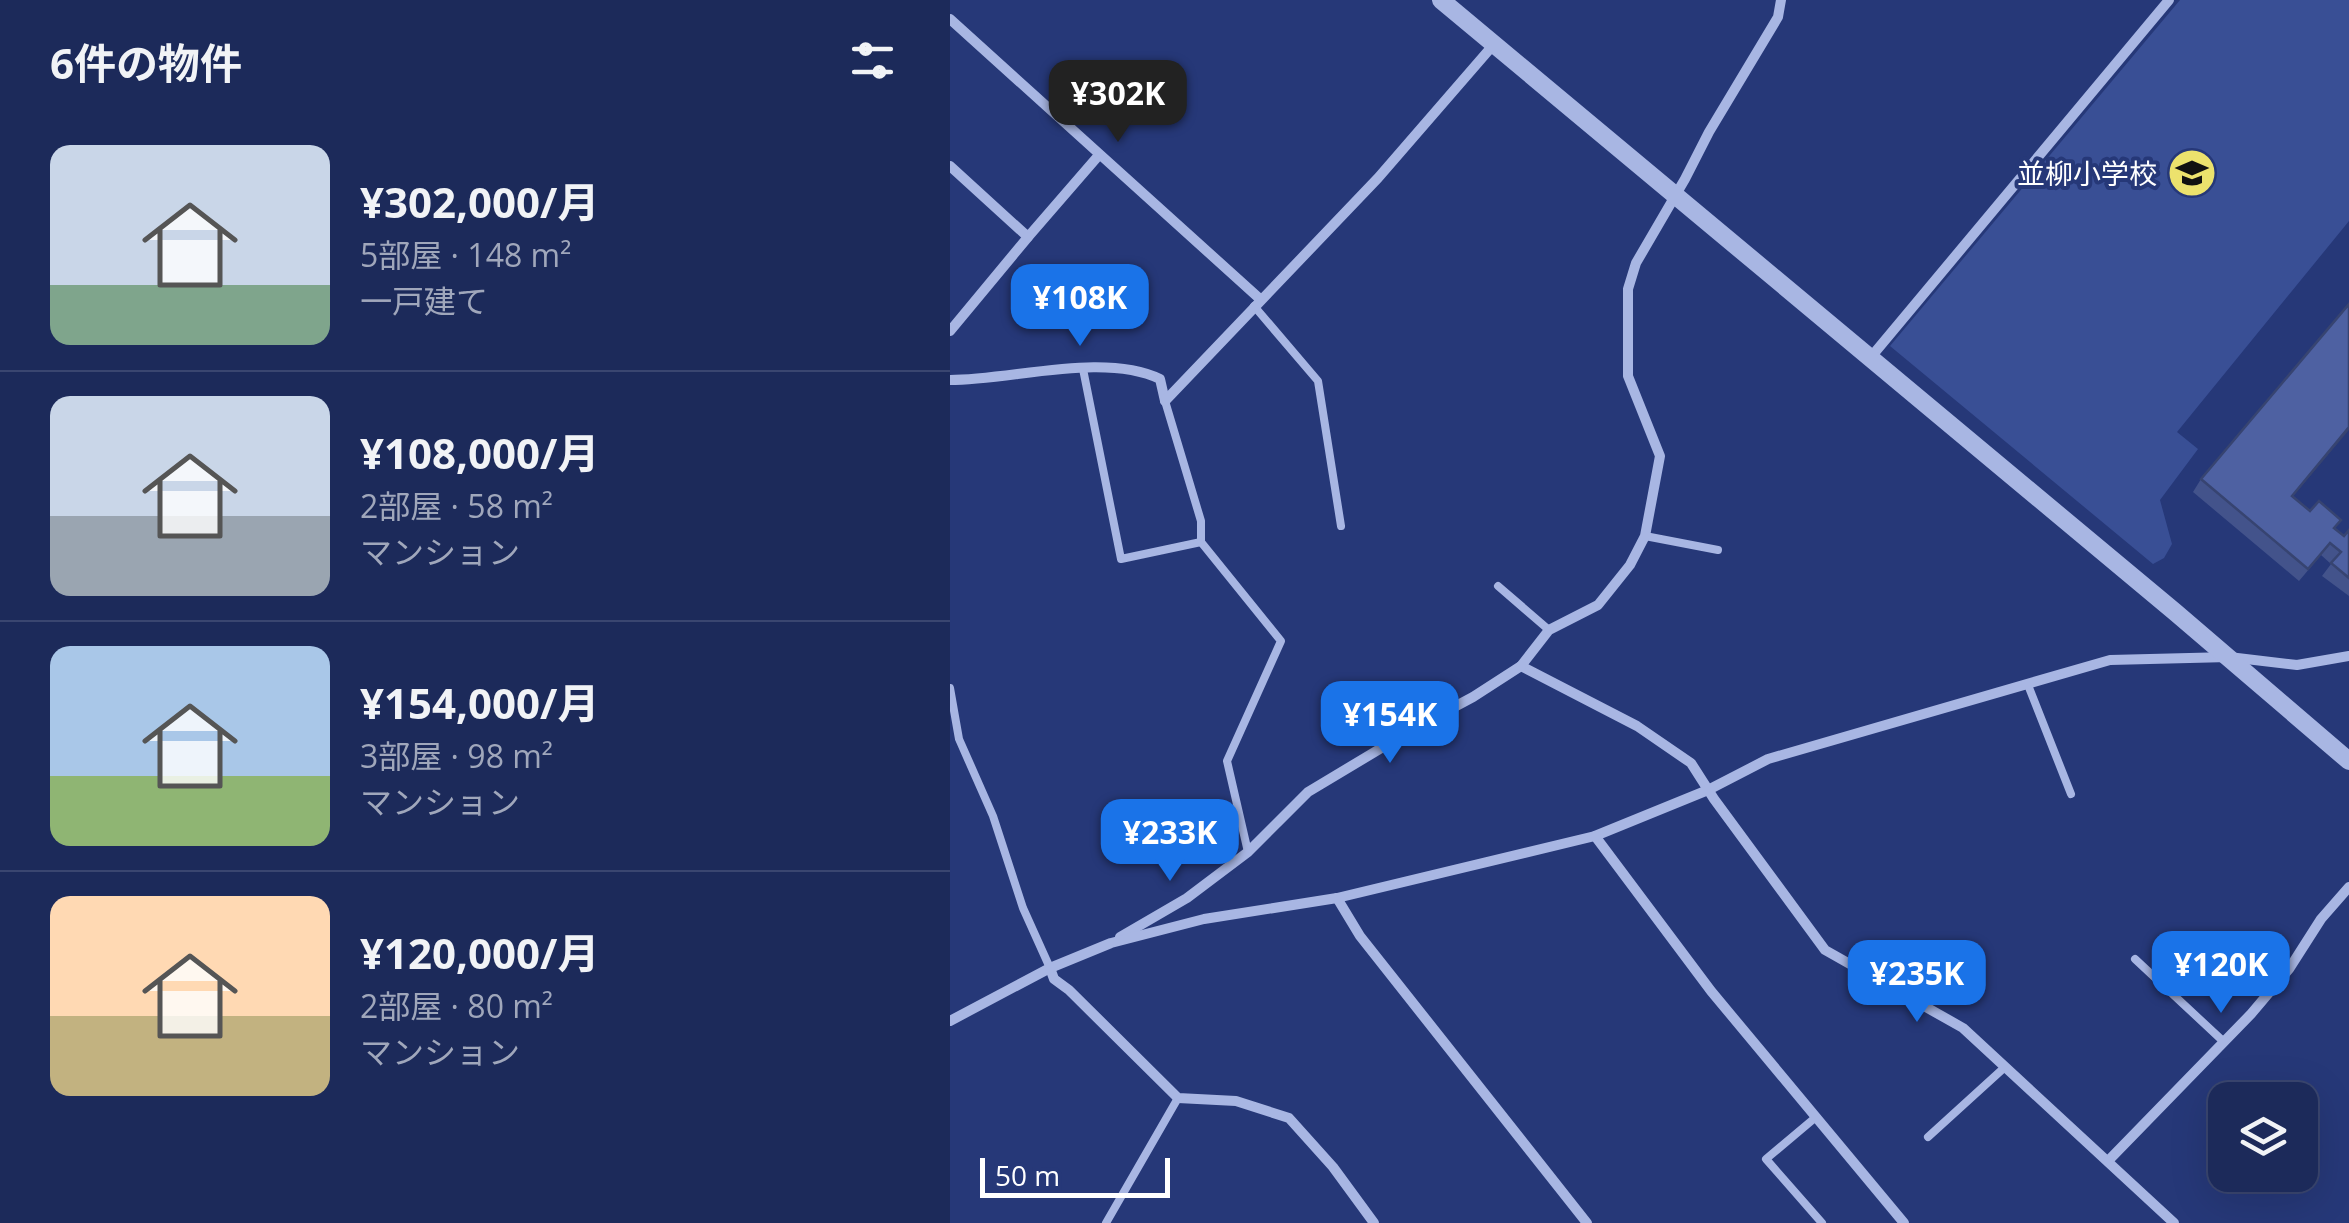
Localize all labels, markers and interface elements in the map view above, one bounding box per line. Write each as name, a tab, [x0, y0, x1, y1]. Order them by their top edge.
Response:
icon: filters	[845, 33, 900, 88]
text: 6件の物件	[50, 34, 242, 91]
pin: ¥302K	[1048, 60, 1188, 145]
text: ¥302K	[1071, 71, 1165, 114]
school or university icon: 並柳小学校	[2166, 147, 2218, 199]
place label: 並柳小学校	[2017, 154, 2157, 192]
text: ¥302,000/月	[360, 173, 599, 230]
icon: home	[130, 185, 250, 305]
text: 5部屋 · 148 m²	[360, 233, 571, 276]
pin: ¥108K	[1010, 264, 1150, 349]
text: ¥108K	[1033, 275, 1127, 318]
text: 一戸建て	[360, 279, 488, 322]
text: ¥108,000/月	[360, 424, 599, 481]
icon: home	[130, 436, 250, 556]
text: 2部屋 · 58 m²	[360, 484, 553, 527]
text: マンション	[360, 530, 520, 573]
text: ¥154,000/月	[360, 674, 599, 731]
pin: ¥154K	[1320, 681, 1460, 766]
icon: home	[130, 686, 250, 806]
text: ¥154K	[1343, 692, 1437, 735]
text: 3部屋 · 98 m²	[360, 734, 553, 777]
text: マンション	[360, 780, 520, 823]
pin: ¥233K	[1100, 799, 1240, 884]
text: ¥233K	[1123, 810, 1217, 853]
text: ¥120,000/月	[360, 924, 599, 981]
pin: ¥120K	[2151, 931, 2291, 1016]
icon: home	[130, 936, 250, 1056]
pin: ¥235K	[1847, 940, 1987, 1025]
text: ¥120K	[2174, 942, 2268, 985]
text: ¥235K	[1870, 951, 1964, 994]
text: 2部屋 · 80 m²	[360, 984, 553, 1027]
text: マンション	[360, 1030, 520, 1073]
map controls	[2208, 1082, 2318, 1192]
button: layers	[2208, 1082, 2318, 1192]
scale bar	[980, 1153, 1170, 1198]
text: 50 m	[995, 1156, 1060, 1194]

